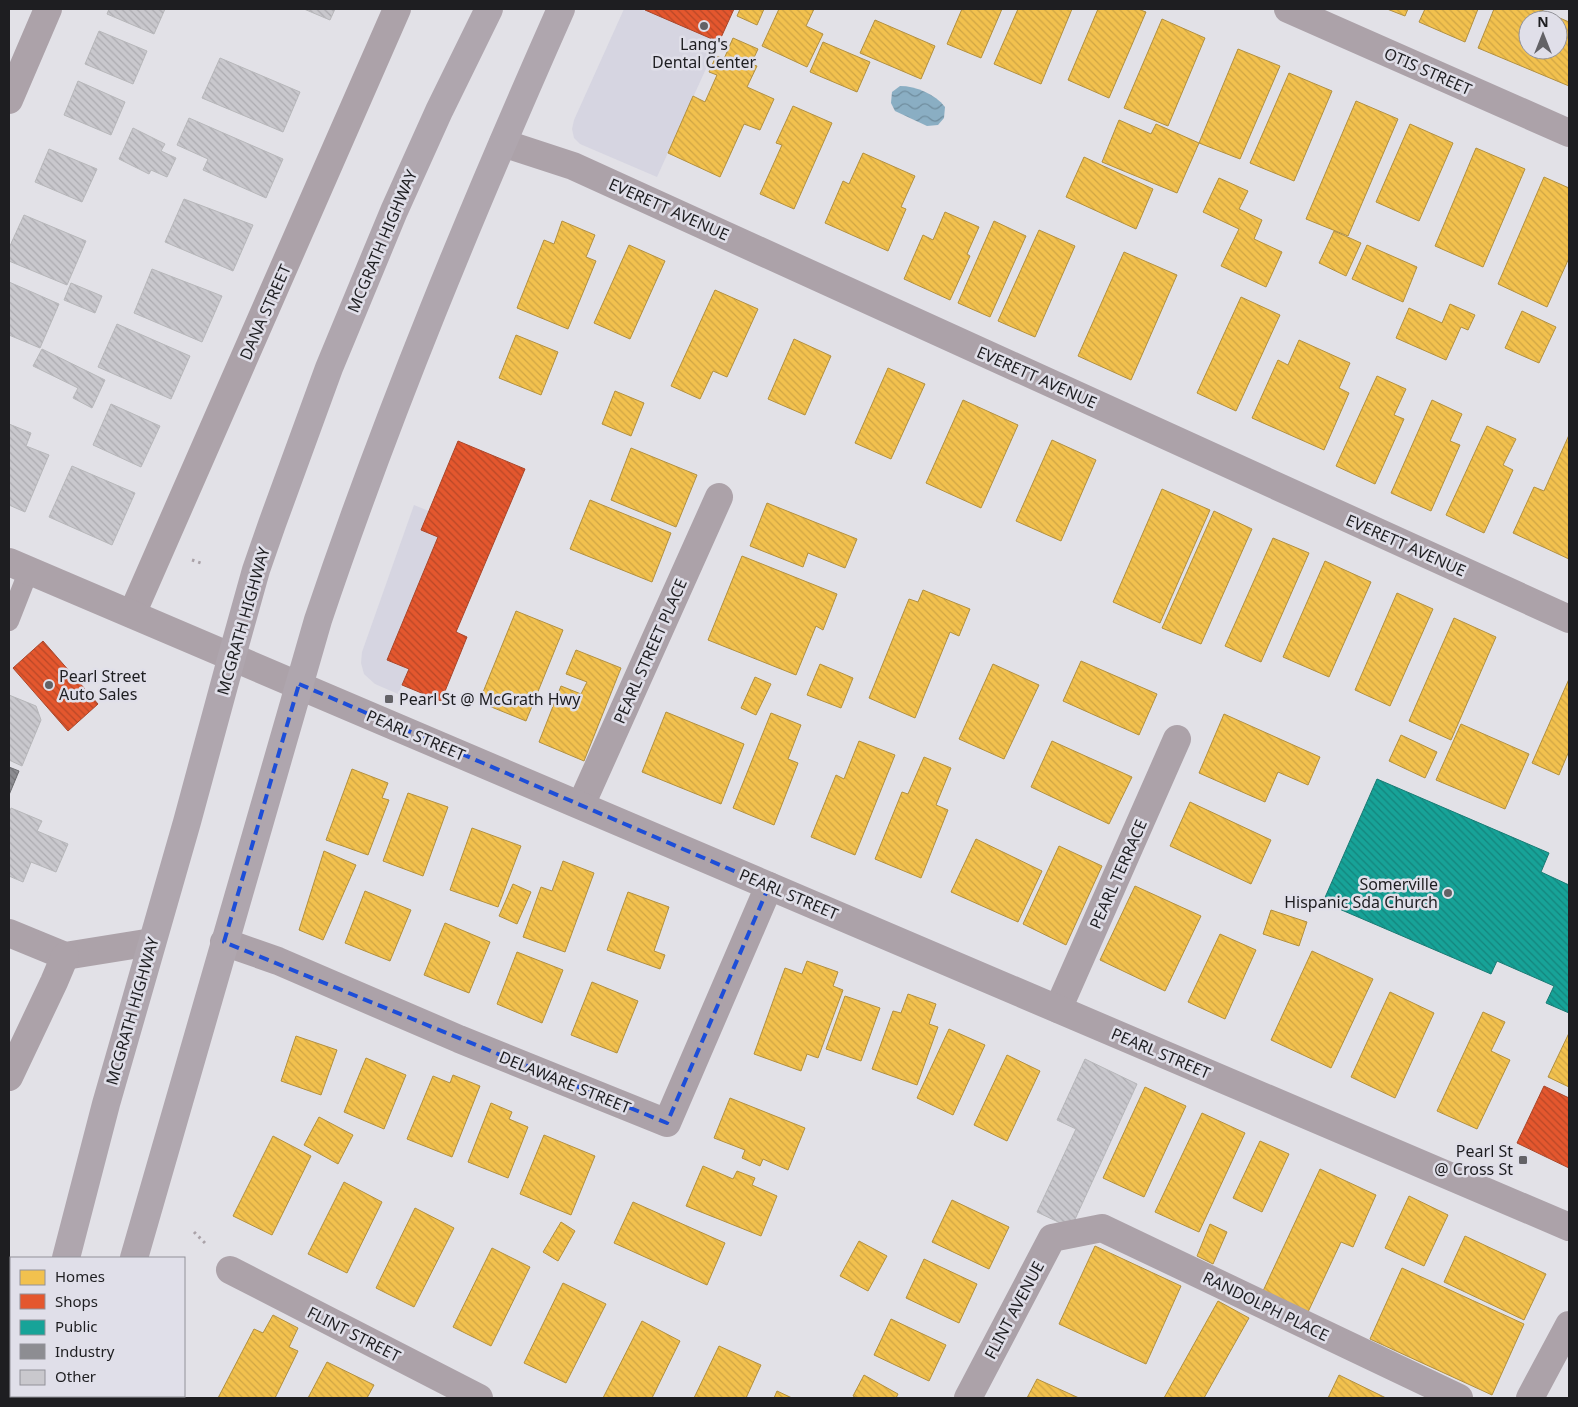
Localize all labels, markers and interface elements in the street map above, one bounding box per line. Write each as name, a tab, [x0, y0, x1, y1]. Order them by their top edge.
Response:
north arrow	[1518, 10, 1568, 60]
text: N	[1537, 12, 1549, 31]
marker: Lang's Dental Center	[698, 20, 710, 32]
place label: Lang's Dental Center	[652, 33, 756, 73]
street label: OTIS STREET	[1381, 42, 1475, 100]
street label: MCGRATH HIGHWAY	[342, 165, 422, 316]
street label: EVERETT AVENUE	[605, 173, 733, 245]
street label: DANA STREET	[234, 261, 296, 363]
street label: EVERETT AVENUE	[973, 341, 1101, 413]
street label: EVERETT AVENUE	[1342, 509, 1470, 581]
street label: MCGRATH HIGHWAY	[211, 543, 275, 698]
street label: PEARL STREET PLACE	[608, 575, 692, 727]
place label: Pearl Street Auto Sales	[59, 665, 146, 705]
marker: Pearl Street Auto Sales	[43, 679, 55, 691]
place label: Pearl St @ McGrath Hwy	[399, 688, 581, 710]
marker: Pearl St @ McGrath Hwy	[383, 693, 395, 705]
street label: PEARL STREET	[363, 704, 469, 766]
street label: PEARL TERRACE	[1084, 816, 1152, 932]
street label: PEARL STREET	[736, 863, 842, 925]
place label: Somerville Hispanic Sda Church	[1284, 873, 1438, 913]
marker: Somerville Hispanic Sda Church	[1442, 887, 1454, 899]
street label: MCGRATH HIGHWAY	[100, 933, 164, 1088]
street label: PEARL STREET	[1108, 1022, 1214, 1084]
street label: DELAWARE STREET	[496, 1046, 634, 1119]
place label: Pearl St @ Cross St	[1434, 1140, 1513, 1180]
marker: Pearl St @ Cross St	[1517, 1154, 1529, 1166]
legend	[10, 1257, 185, 1397]
street label: FLINT AVENUE	[979, 1257, 1049, 1363]
text: Homes	[55, 1266, 105, 1286]
street label: RANDOLPH PLACE	[1199, 1266, 1333, 1346]
text: Shops	[55, 1291, 98, 1311]
street label: FLINT STREET	[304, 1301, 404, 1367]
text: Public	[55, 1316, 98, 1336]
text: Industry	[55, 1341, 115, 1361]
text: Other	[55, 1366, 96, 1386]

